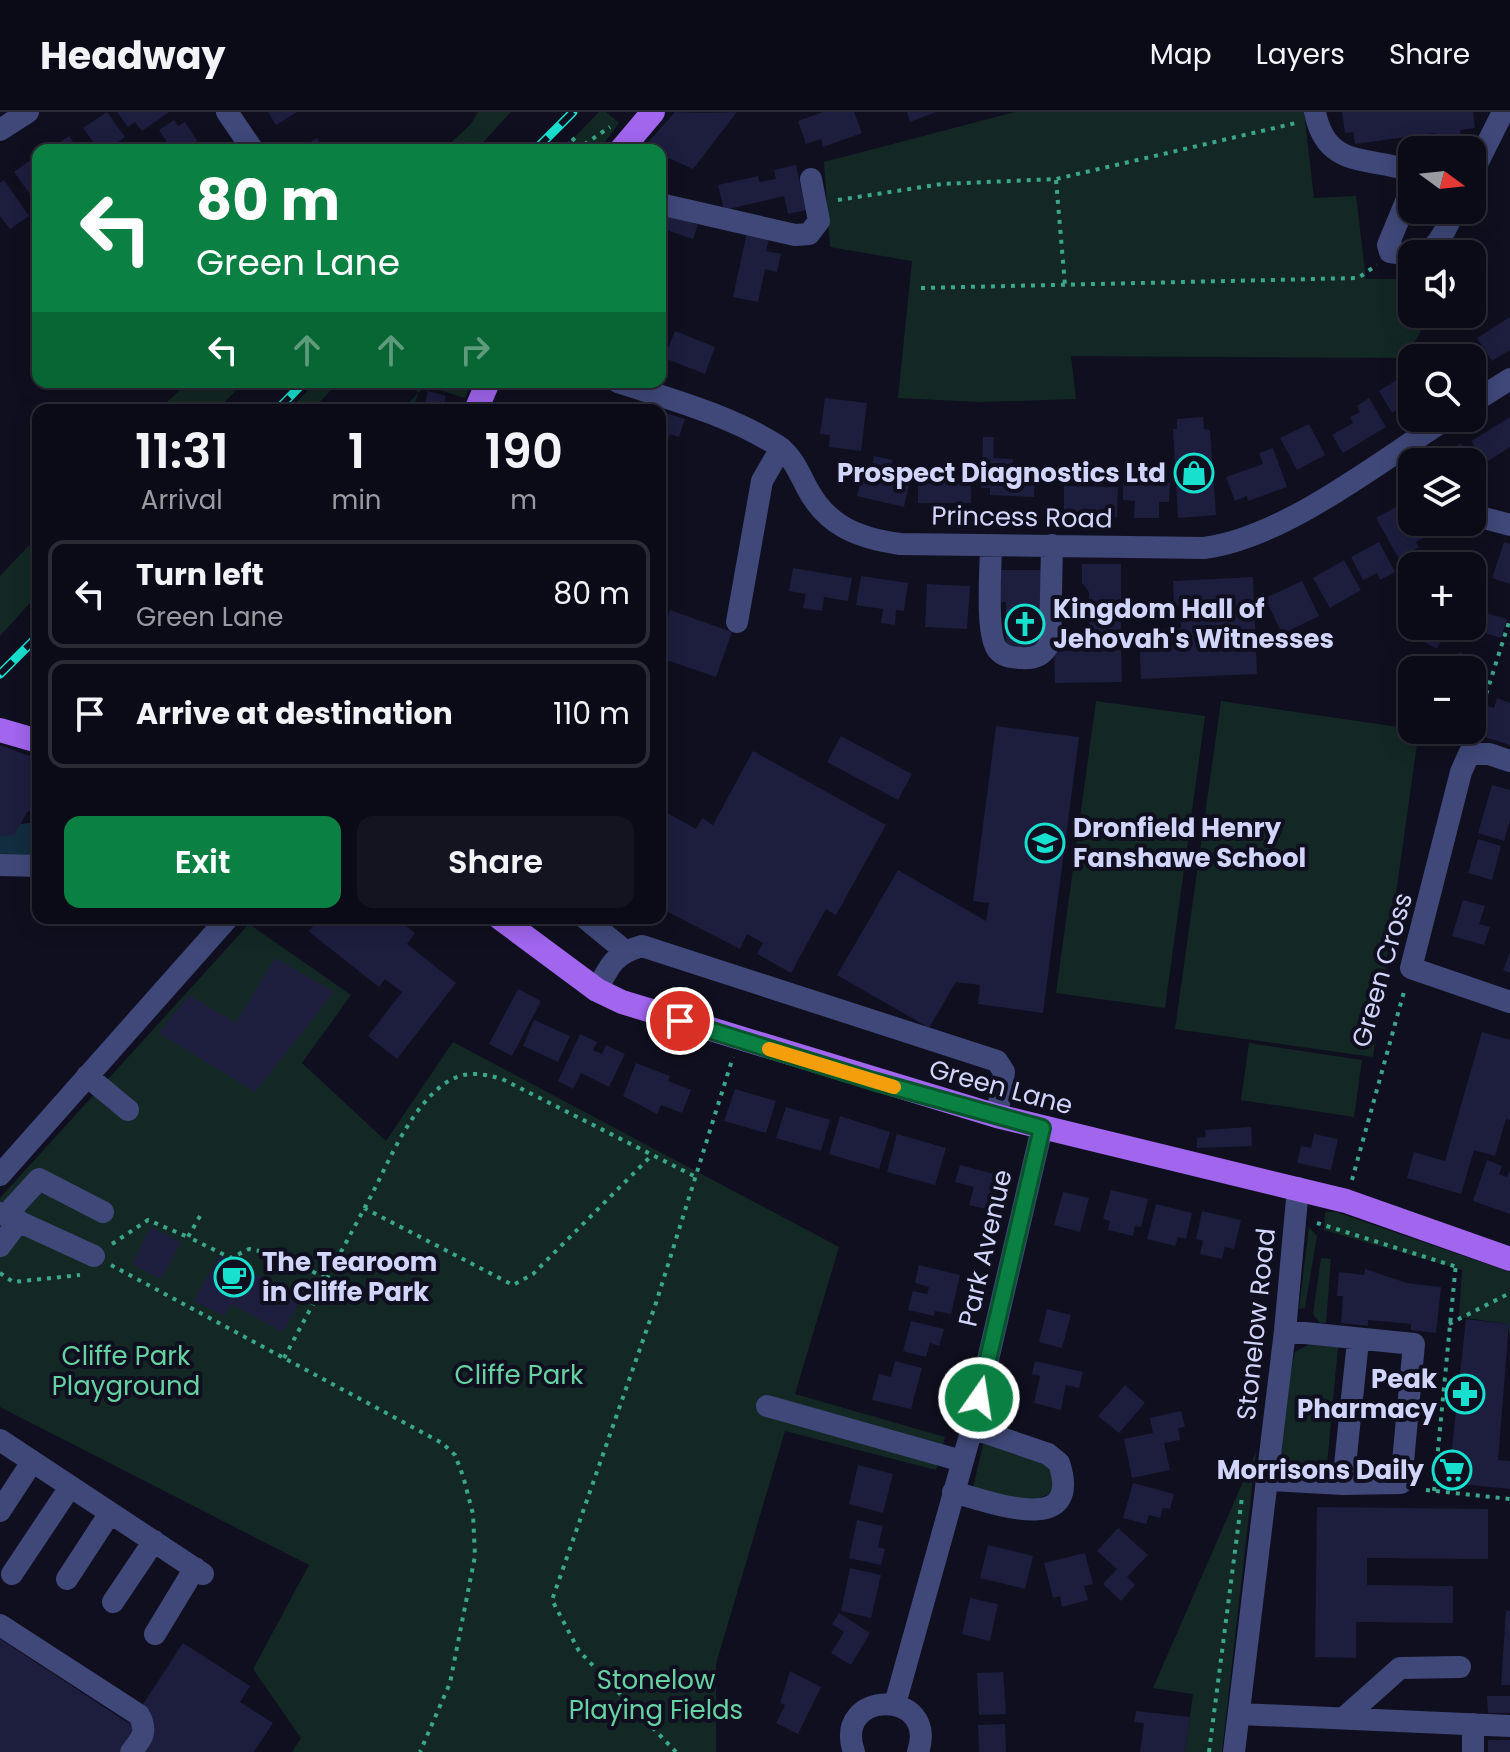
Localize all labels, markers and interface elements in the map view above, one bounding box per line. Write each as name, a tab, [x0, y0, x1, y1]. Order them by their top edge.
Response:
text: Headway	[40, 29, 226, 82]
text: Map	[1150, 35, 1212, 74]
text: Layers	[1256, 35, 1345, 74]
text: Share	[1389, 35, 1470, 74]
north arrow	[1398, 136, 1486, 224]
map controls	[1398, 136, 1486, 744]
text: 80 m	[196, 161, 340, 240]
icon: left	[64, 176, 168, 280]
text: Green Lane	[196, 237, 400, 288]
button: sound	[1398, 240, 1486, 328]
icon: left	[201, 328, 245, 372]
icon: ahead	[285, 328, 329, 372]
icon: ahead	[369, 328, 413, 372]
icon: right	[453, 328, 497, 372]
button: search	[1398, 344, 1486, 432]
text: 11:31	[135, 418, 229, 485]
text: 1	[348, 418, 365, 485]
text: 190	[484, 418, 563, 485]
button: layers	[1398, 448, 1486, 536]
shop icon: Prospect Diagnostics Ltd	[1173, 452, 1215, 494]
place label: Prospect Diagnostics Ltd	[837, 455, 1166, 491]
text: Arrival	[141, 482, 223, 518]
text: min	[332, 482, 381, 518]
text: m	[510, 482, 537, 518]
street label: Princess Road	[931, 497, 1113, 537]
button: +	[1398, 552, 1486, 640]
text: Turn left	[136, 553, 264, 596]
icon: left	[68, 572, 112, 616]
text: 80 m	[553, 572, 630, 615]
place label: Kingdom Hall of Jehovah's Witnesses	[1053, 591, 1334, 657]
text: Green Lane	[136, 599, 283, 635]
church icon: Kingdom Hall of Jehovah's Witnesses	[1004, 603, 1046, 645]
button: −	[1398, 656, 1486, 744]
icon: arrive	[68, 692, 112, 736]
text: Arrive at destination	[136, 692, 453, 735]
text: 110 m	[553, 692, 630, 735]
place label: Dronfield Henry Fanshawe School	[1073, 810, 1306, 876]
button: Exit	[64, 816, 341, 908]
button: Share	[357, 816, 634, 908]
school or university icon: Dronfield Henry Fanshawe School	[1024, 822, 1066, 864]
street label: Green Cross	[1343, 888, 1421, 1052]
pin	[646, 987, 714, 1055]
icon: arrive	[658, 999, 702, 1043]
street label: Green Lane	[925, 1051, 1077, 1123]
street label: Park Avenue	[949, 1166, 1021, 1330]
street label: Stonelow Road	[1228, 1226, 1284, 1422]
place label: The Tearoom in Cliffe Park	[262, 1244, 437, 1310]
cafe icon: The Tearoom in Cliffe Park	[213, 1256, 255, 1298]
park label: Cliffe Park Playground	[52, 1338, 200, 1404]
position arrow	[937, 1356, 1021, 1440]
park label: Cliffe Park	[455, 1357, 584, 1393]
place label: Peak Pharmacy	[1297, 1361, 1438, 1427]
pharmacy icon: Peak Pharmacy	[1444, 1373, 1486, 1415]
supermarket icon: Morrisons Daily	[1431, 1449, 1473, 1491]
place label: Morrisons Daily	[1217, 1452, 1425, 1488]
park label: Stonelow Playing Fields	[569, 1662, 743, 1728]

